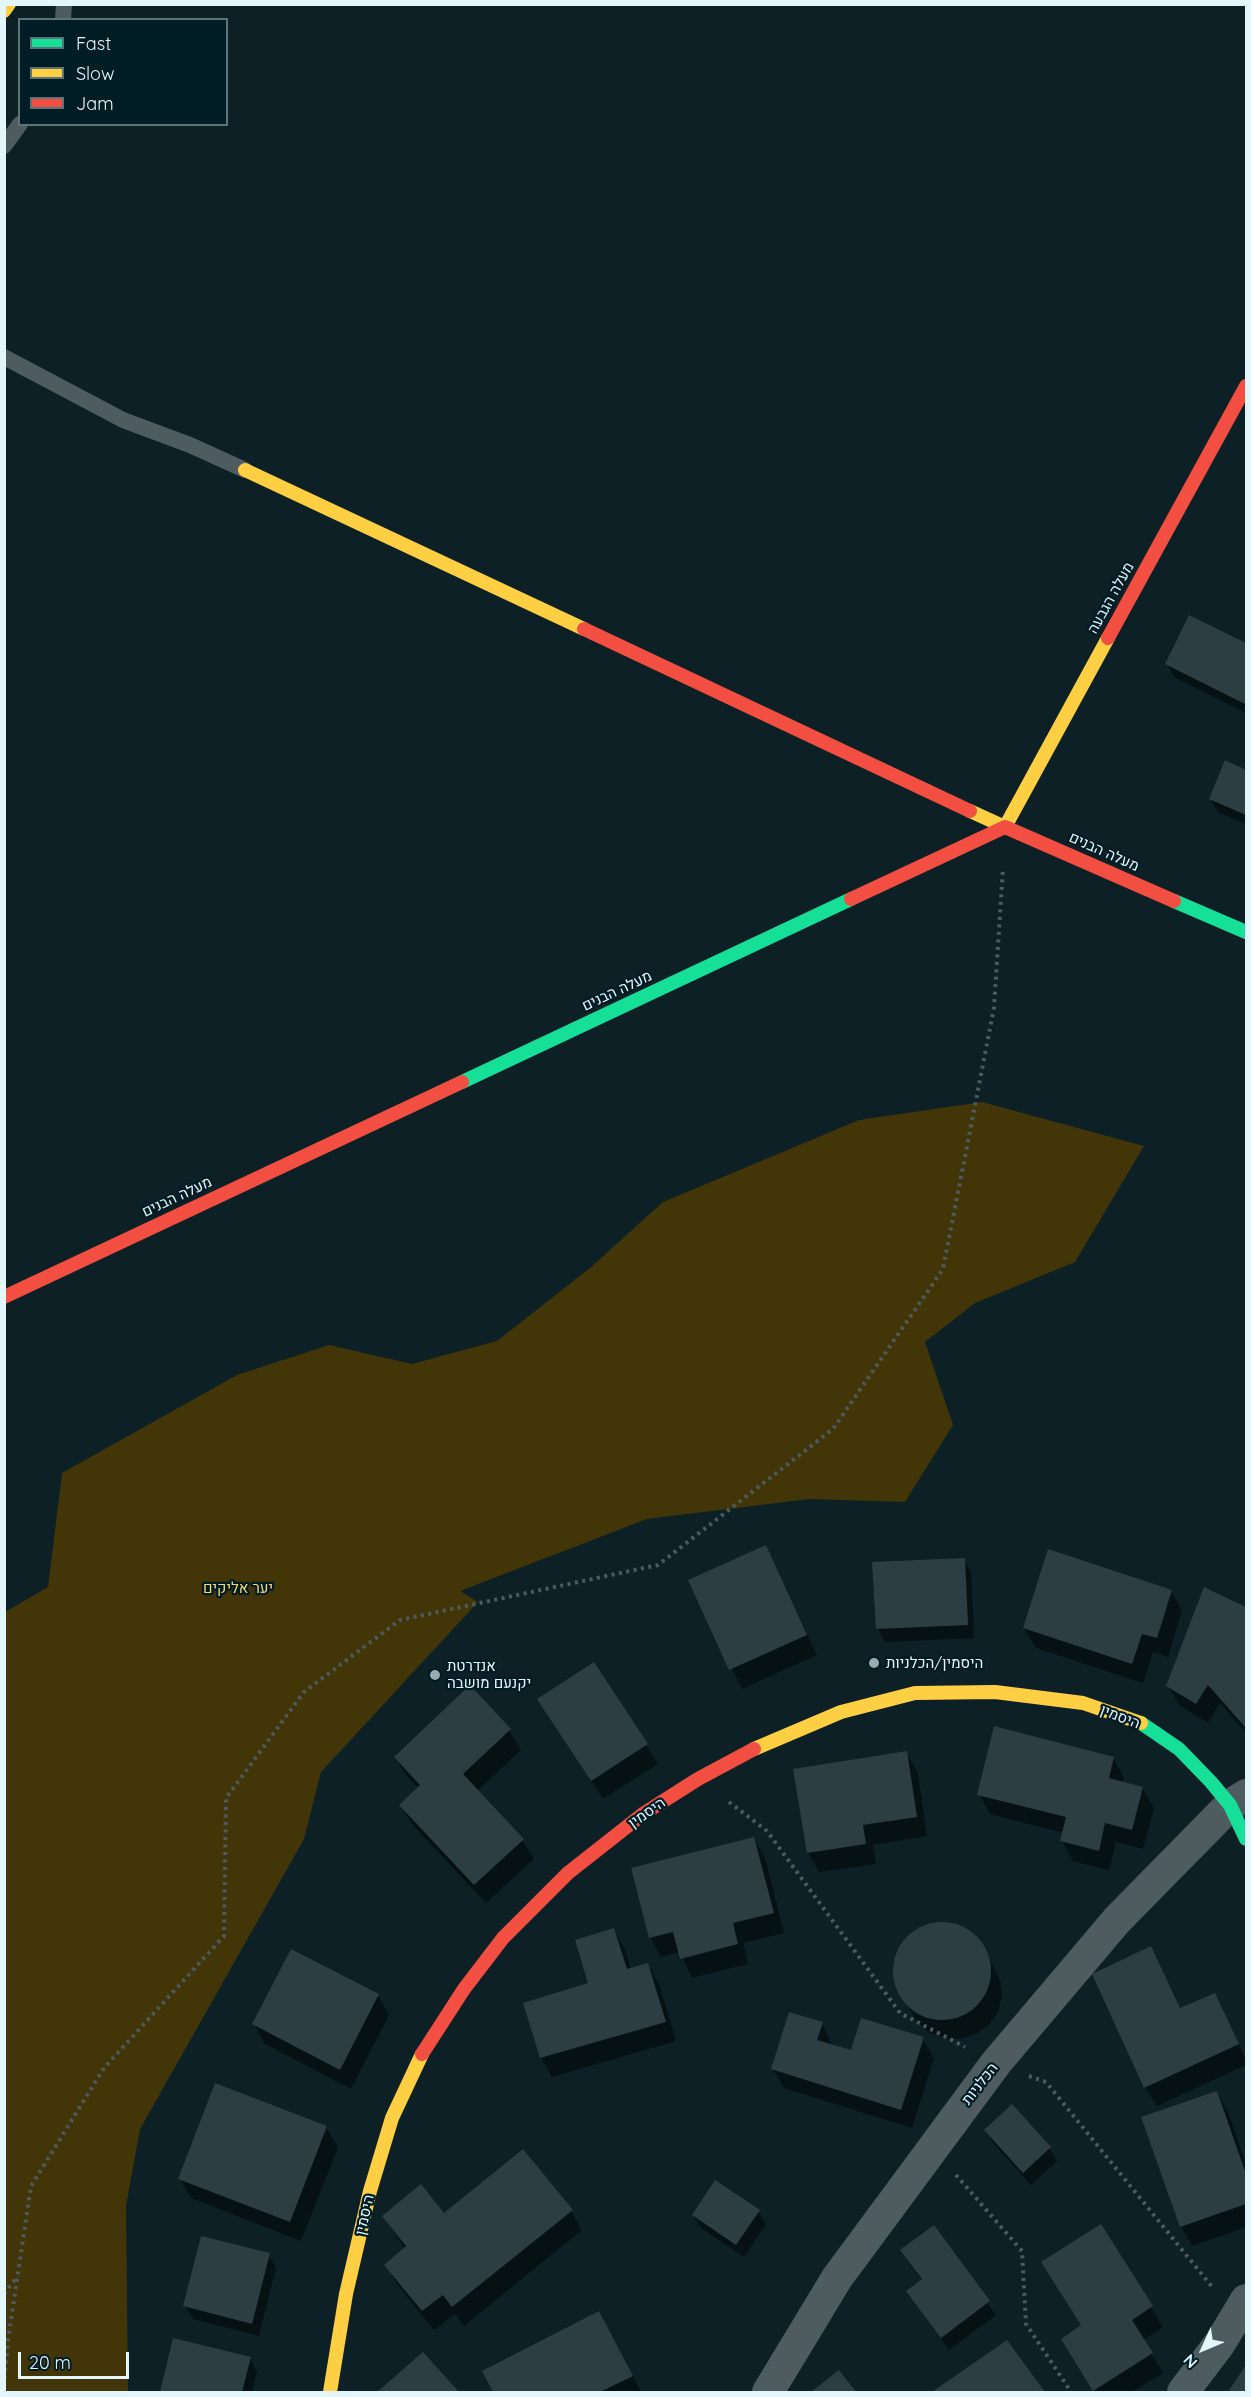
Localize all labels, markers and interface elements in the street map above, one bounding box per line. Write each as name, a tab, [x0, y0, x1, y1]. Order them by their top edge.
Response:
legend	[18, 18, 228, 126]
text: Fast	[76, 32, 111, 55]
text: Slow	[76, 62, 114, 85]
text: Jam	[76, 92, 114, 115]
street label: מעלה הגבעה	[1084, 559, 1138, 637]
street label: מעלה הבנים	[1066, 829, 1142, 875]
street label: מעלה הבנים	[579, 967, 655, 1015]
street label: מעלה הבנים	[139, 1173, 215, 1221]
park label: יער אליקים	[203, 1579, 273, 1597]
place label: היסמין/הכלניות	[886, 1654, 983, 1672]
marker: היסמין/הכלניות	[867, 1656, 881, 1670]
place label: אנדרטת יקנעם מושבה	[447, 1657, 531, 1692]
marker: אנדרטת יקנעם מושבה	[428, 1668, 442, 1682]
street label: היסמין	[1098, 1701, 1142, 1733]
street label: היסמין	[625, 1794, 669, 1832]
street label: הכלניות	[958, 2059, 1002, 2109]
street label: היסמין	[352, 2193, 378, 2237]
north arrow	[1173, 2319, 1233, 2379]
scale bar	[21, 2340, 132, 2378]
text: N	[1179, 2350, 1201, 2373]
text: 20 m	[29, 2351, 71, 2374]

